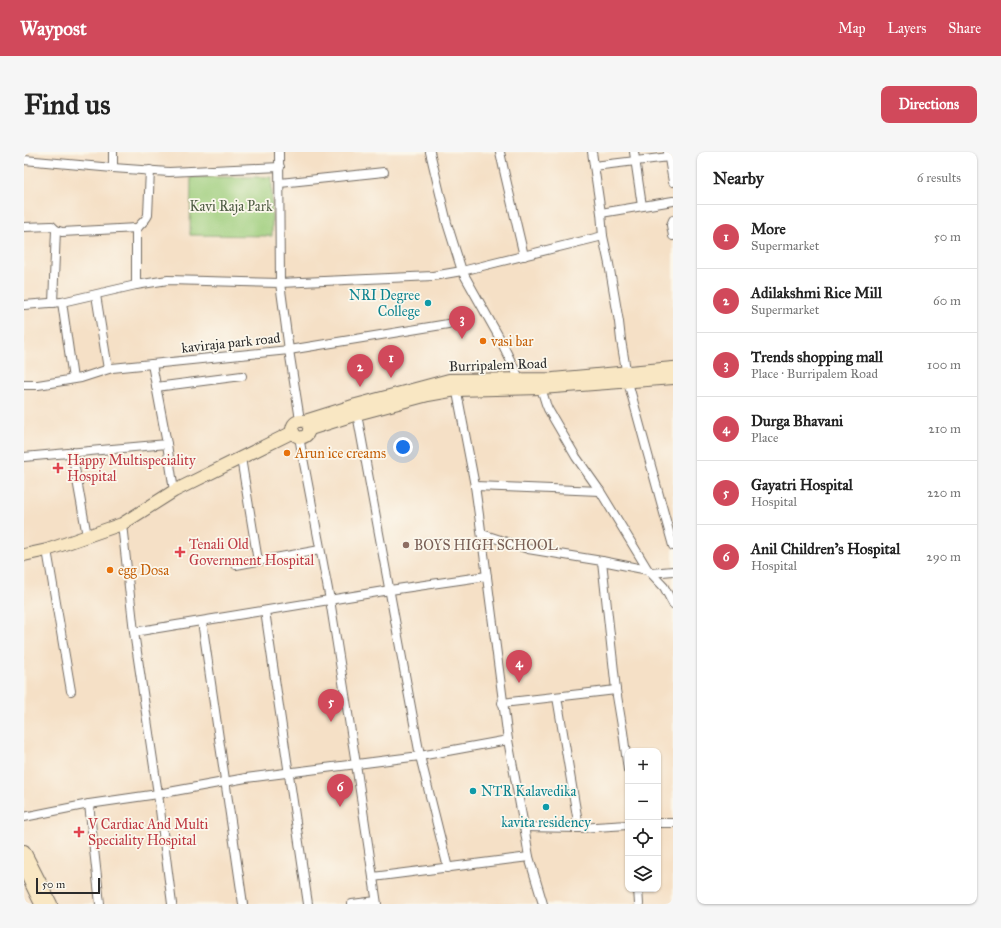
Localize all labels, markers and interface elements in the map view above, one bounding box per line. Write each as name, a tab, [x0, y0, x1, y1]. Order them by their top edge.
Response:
text: Waypost	[20, 17, 87, 40]
text: Map	[838, 20, 866, 37]
text: Layers	[888, 20, 926, 37]
text: Share	[948, 20, 981, 37]
button: Directions	[881, 86, 977, 123]
text: Find us	[24, 87, 110, 122]
text: Nearby	[713, 168, 764, 189]
text: 6 results	[917, 170, 961, 186]
park label: Kavi Raja Park	[190, 198, 273, 215]
text: More	[751, 220, 786, 238]
text: 1	[723, 229, 729, 245]
text: 50 m	[934, 229, 961, 245]
text: Supermarket	[751, 238, 819, 254]
text: Adilakshmi Rice Mill	[751, 284, 882, 302]
place label: NRI Degree College	[349, 287, 420, 320]
text: 2	[723, 293, 729, 309]
text: 60 m	[933, 293, 961, 309]
marker: NRI Degree College	[423, 298, 433, 308]
text: Supermarket	[751, 302, 819, 318]
pin: 3	[449, 306, 475, 339]
street label: kaviraja park road	[181, 329, 281, 357]
place label: vasi bar	[490, 333, 534, 350]
marker: vasi bar	[478, 336, 488, 346]
pin: 1	[378, 345, 404, 378]
text: Trends shopping mall	[751, 348, 883, 366]
pin: 2	[347, 354, 373, 387]
street label: Burripalem Road	[449, 355, 547, 375]
text: 3	[723, 357, 729, 373]
text: 100 m	[927, 357, 961, 373]
text: Place · Burripalem Road	[751, 366, 878, 382]
text: Durga Bhavani	[751, 412, 843, 430]
text: 4	[722, 421, 730, 437]
text: 210 m	[928, 421, 961, 437]
text: Place	[751, 430, 778, 446]
your location	[393, 437, 413, 457]
place label: Arun ice creams	[294, 445, 386, 462]
marker: Arun ice creams	[282, 448, 292, 458]
place label: Happy Multispeciality Hospital	[67, 452, 196, 485]
marker: Happy Multispeciality Hospital	[52, 462, 64, 474]
text: Gayatri Hospital	[751, 476, 853, 494]
text: 5	[723, 485, 729, 501]
text: 220 m	[927, 485, 961, 501]
text: Hospital	[751, 494, 797, 510]
place label: Tenali Old Government Hospital	[189, 536, 314, 569]
place label: BOYS HIGH SCHOOL	[414, 537, 558, 554]
marker: BOYS HIGH SCHOOL	[401, 540, 411, 550]
text: Anil Children's Hospital	[751, 540, 900, 558]
marker: Tenali Old Government Hospital	[174, 546, 186, 558]
text: 6	[723, 549, 729, 565]
text: 290 m	[926, 549, 961, 565]
text: Hospital	[751, 558, 797, 574]
place label: egg Dosa	[118, 562, 169, 579]
marker: egg Dosa	[105, 565, 115, 575]
pin: 4	[506, 650, 532, 683]
pin: 5	[318, 689, 344, 722]
map controls	[625, 748, 661, 892]
button: +	[625, 748, 661, 784]
pin: 6	[327, 774, 353, 807]
place label: NTR Kalavedika	[481, 783, 577, 800]
button: −	[625, 784, 661, 820]
marker: NTR Kalavedika	[468, 786, 478, 796]
marker: kavita residency	[541, 802, 551, 812]
place label: kavita residency	[501, 814, 591, 831]
place label: V Cardiac And Multi Speciality Hospital	[87, 816, 209, 849]
button: locate	[625, 820, 661, 856]
marker: V Cardiac And Multi Speciality Hospital	[73, 826, 85, 838]
button: layers	[625, 856, 661, 892]
scale bar	[36, 876, 100, 895]
text: 50 m	[42, 878, 65, 891]

